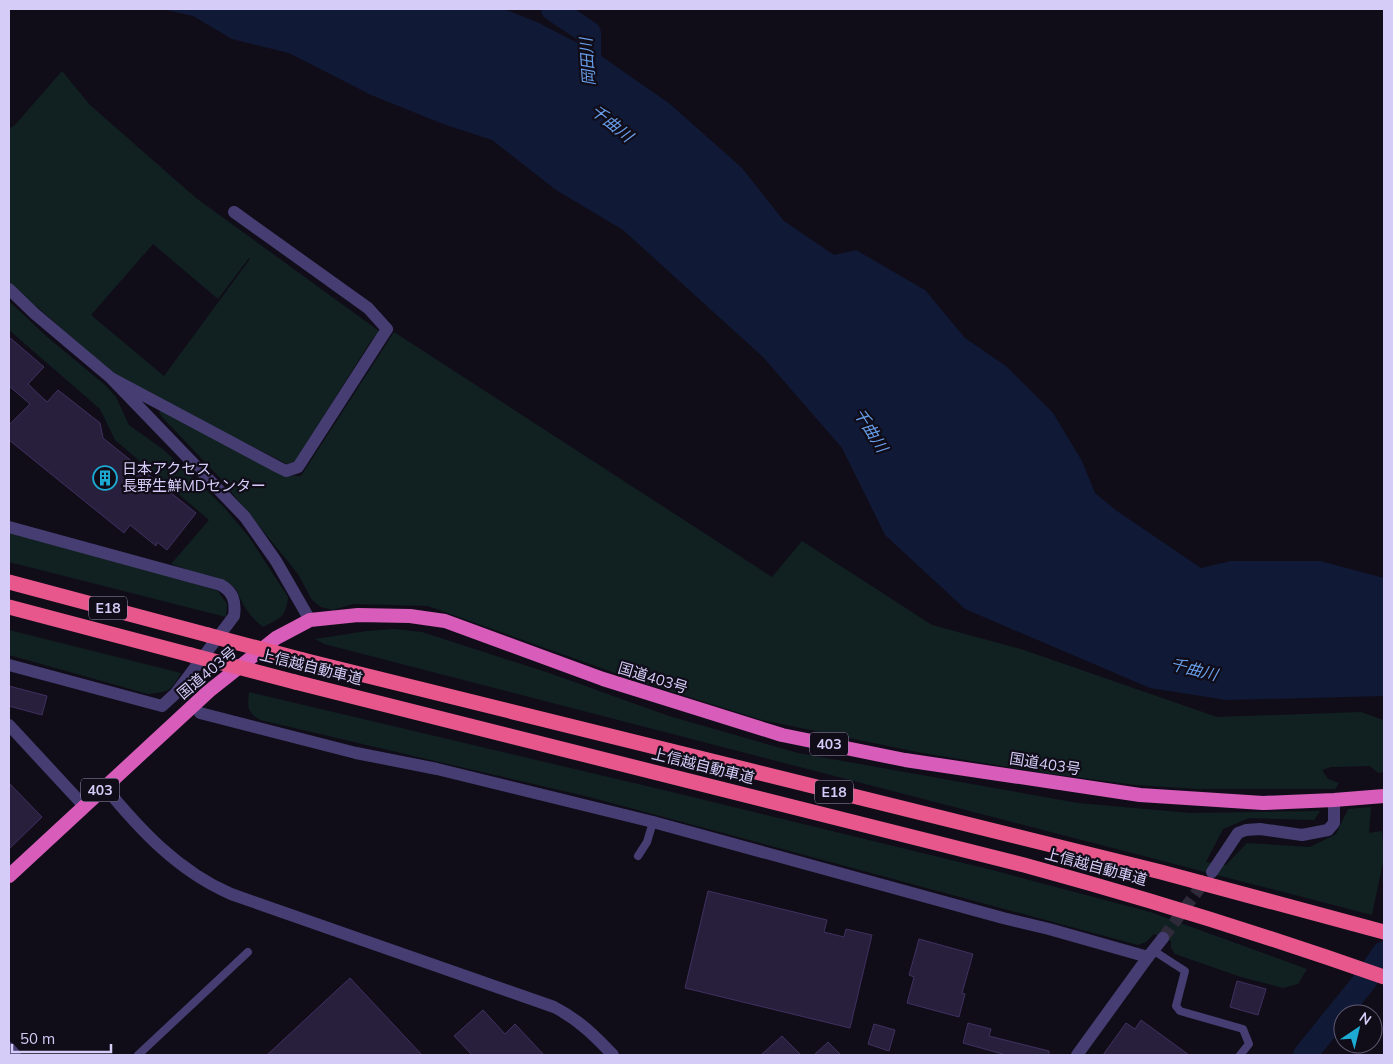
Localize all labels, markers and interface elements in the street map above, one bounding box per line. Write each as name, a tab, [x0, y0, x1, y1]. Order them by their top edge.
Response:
water label: 岡田川	[575, 35, 599, 87]
water label: 千曲川	[587, 100, 638, 147]
water label: 千曲川	[850, 404, 893, 457]
place label: 日本アクセス 長野生鮮MDセンター	[122, 459, 266, 495]
building icon: 日本アクセス 長野生鮮MDセンター	[92, 465, 118, 491]
road number: E18	[89, 596, 127, 620]
street label: 国道403号	[173, 642, 240, 703]
street label: 上信越自動車道	[258, 645, 364, 688]
water label: 千曲川	[1168, 653, 1222, 685]
street label: 国道403号	[616, 658, 690, 697]
road number: 403	[810, 732, 848, 756]
street label: 上信越自動車道	[650, 744, 756, 787]
street label: 国道403号	[1008, 748, 1082, 779]
road number: 403	[81, 778, 119, 802]
road number: E18	[815, 780, 853, 804]
street label: 上信越自動車道	[1043, 844, 1149, 889]
north arrow	[1333, 1004, 1383, 1054]
text: N	[1356, 1008, 1375, 1029]
scale bar	[12, 1022, 111, 1054]
text: 50 m	[20, 1029, 55, 1048]

